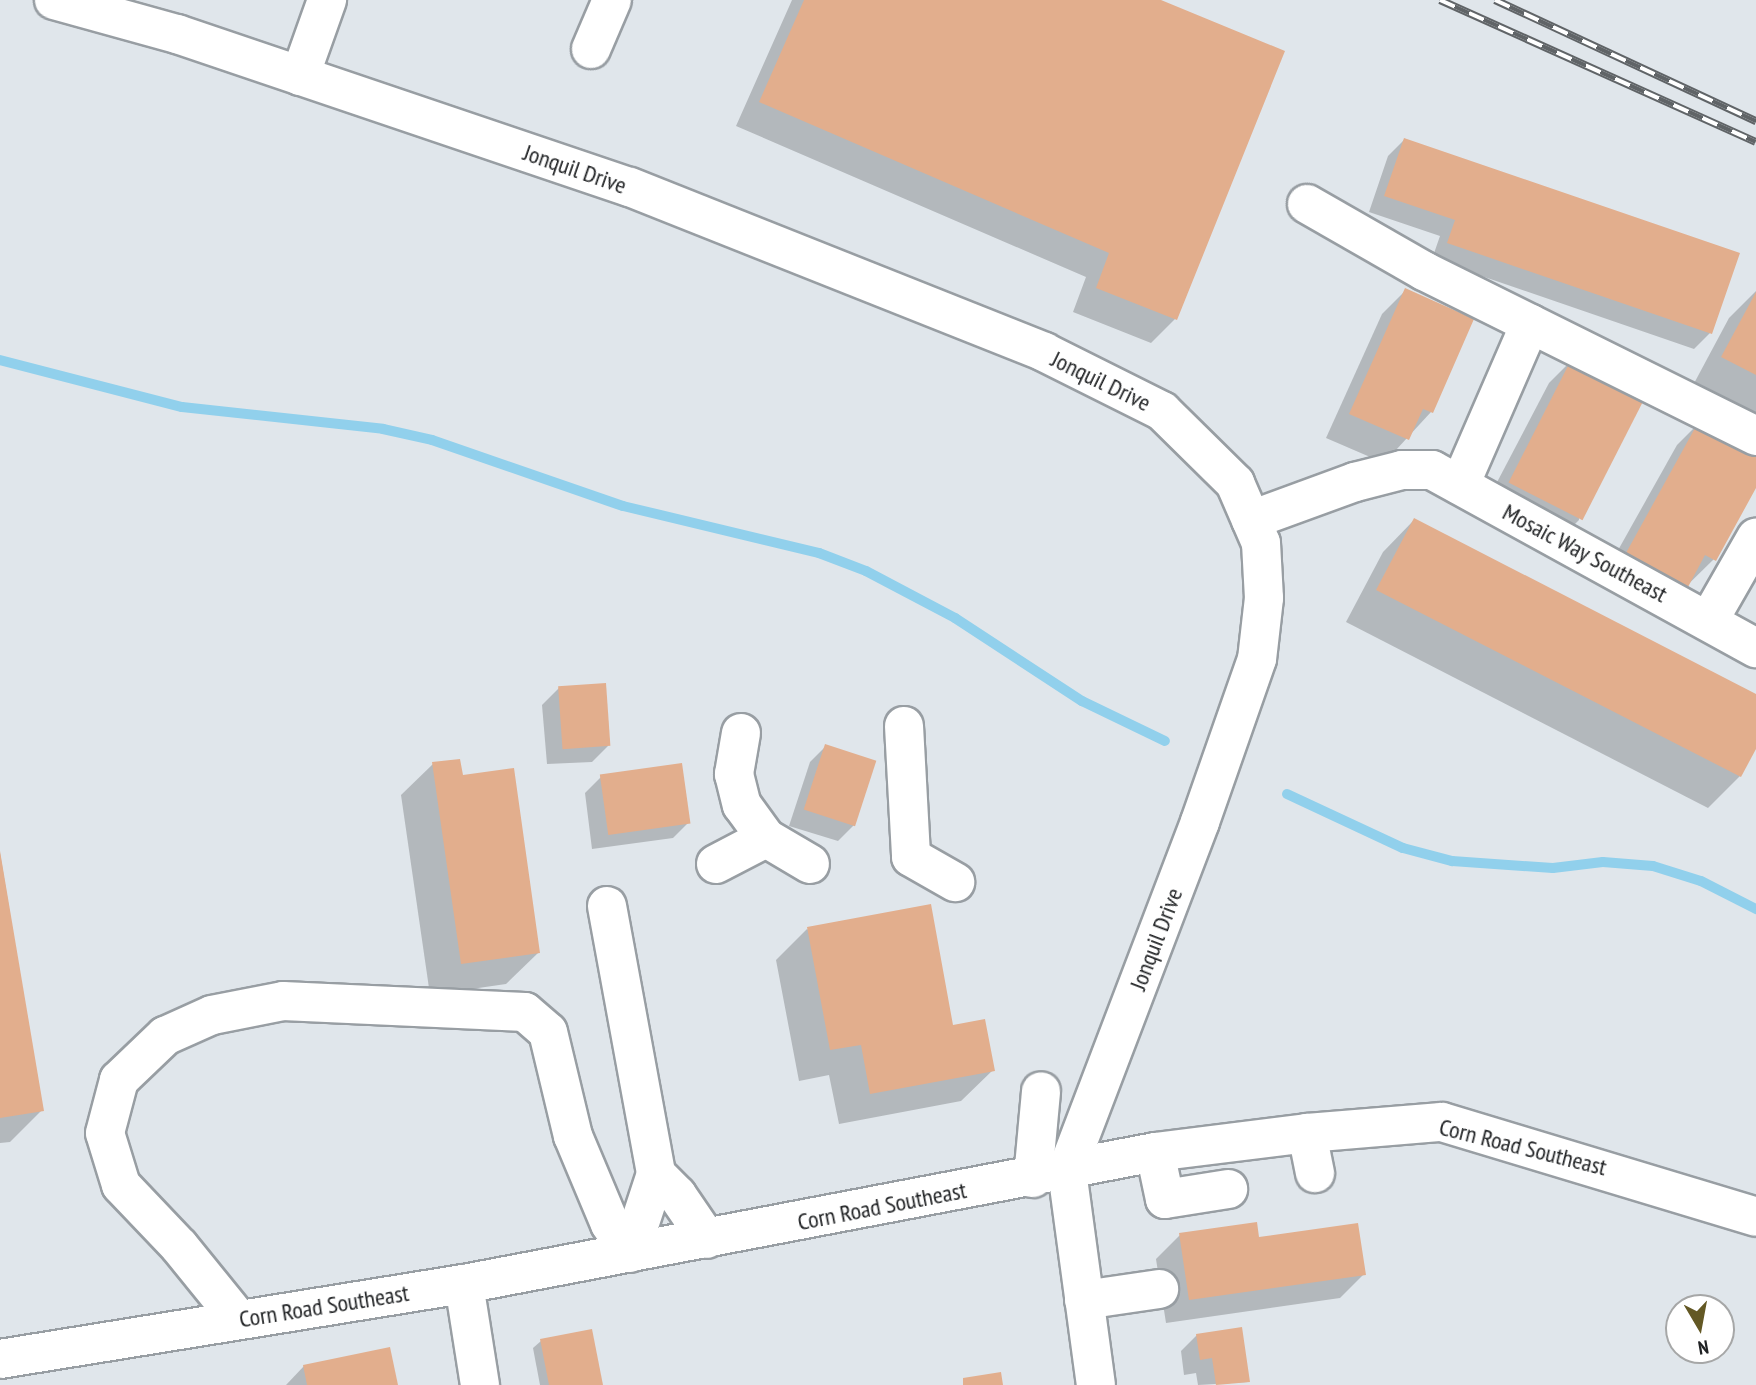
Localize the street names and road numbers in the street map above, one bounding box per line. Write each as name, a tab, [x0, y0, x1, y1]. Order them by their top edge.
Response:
street label: Jonquil Drive	[520, 138, 630, 200]
street label: Jonquil Drive	[1047, 345, 1155, 417]
street label: Mosaic Way Southeast	[1497, 497, 1673, 609]
street label: Jonquil Drive	[1123, 884, 1189, 994]
street label: Corn Road Southeast	[1436, 1112, 1610, 1182]
street label: Corn Road Southeast	[795, 1176, 969, 1236]
street label: Corn Road Southeast	[237, 1278, 411, 1334]

